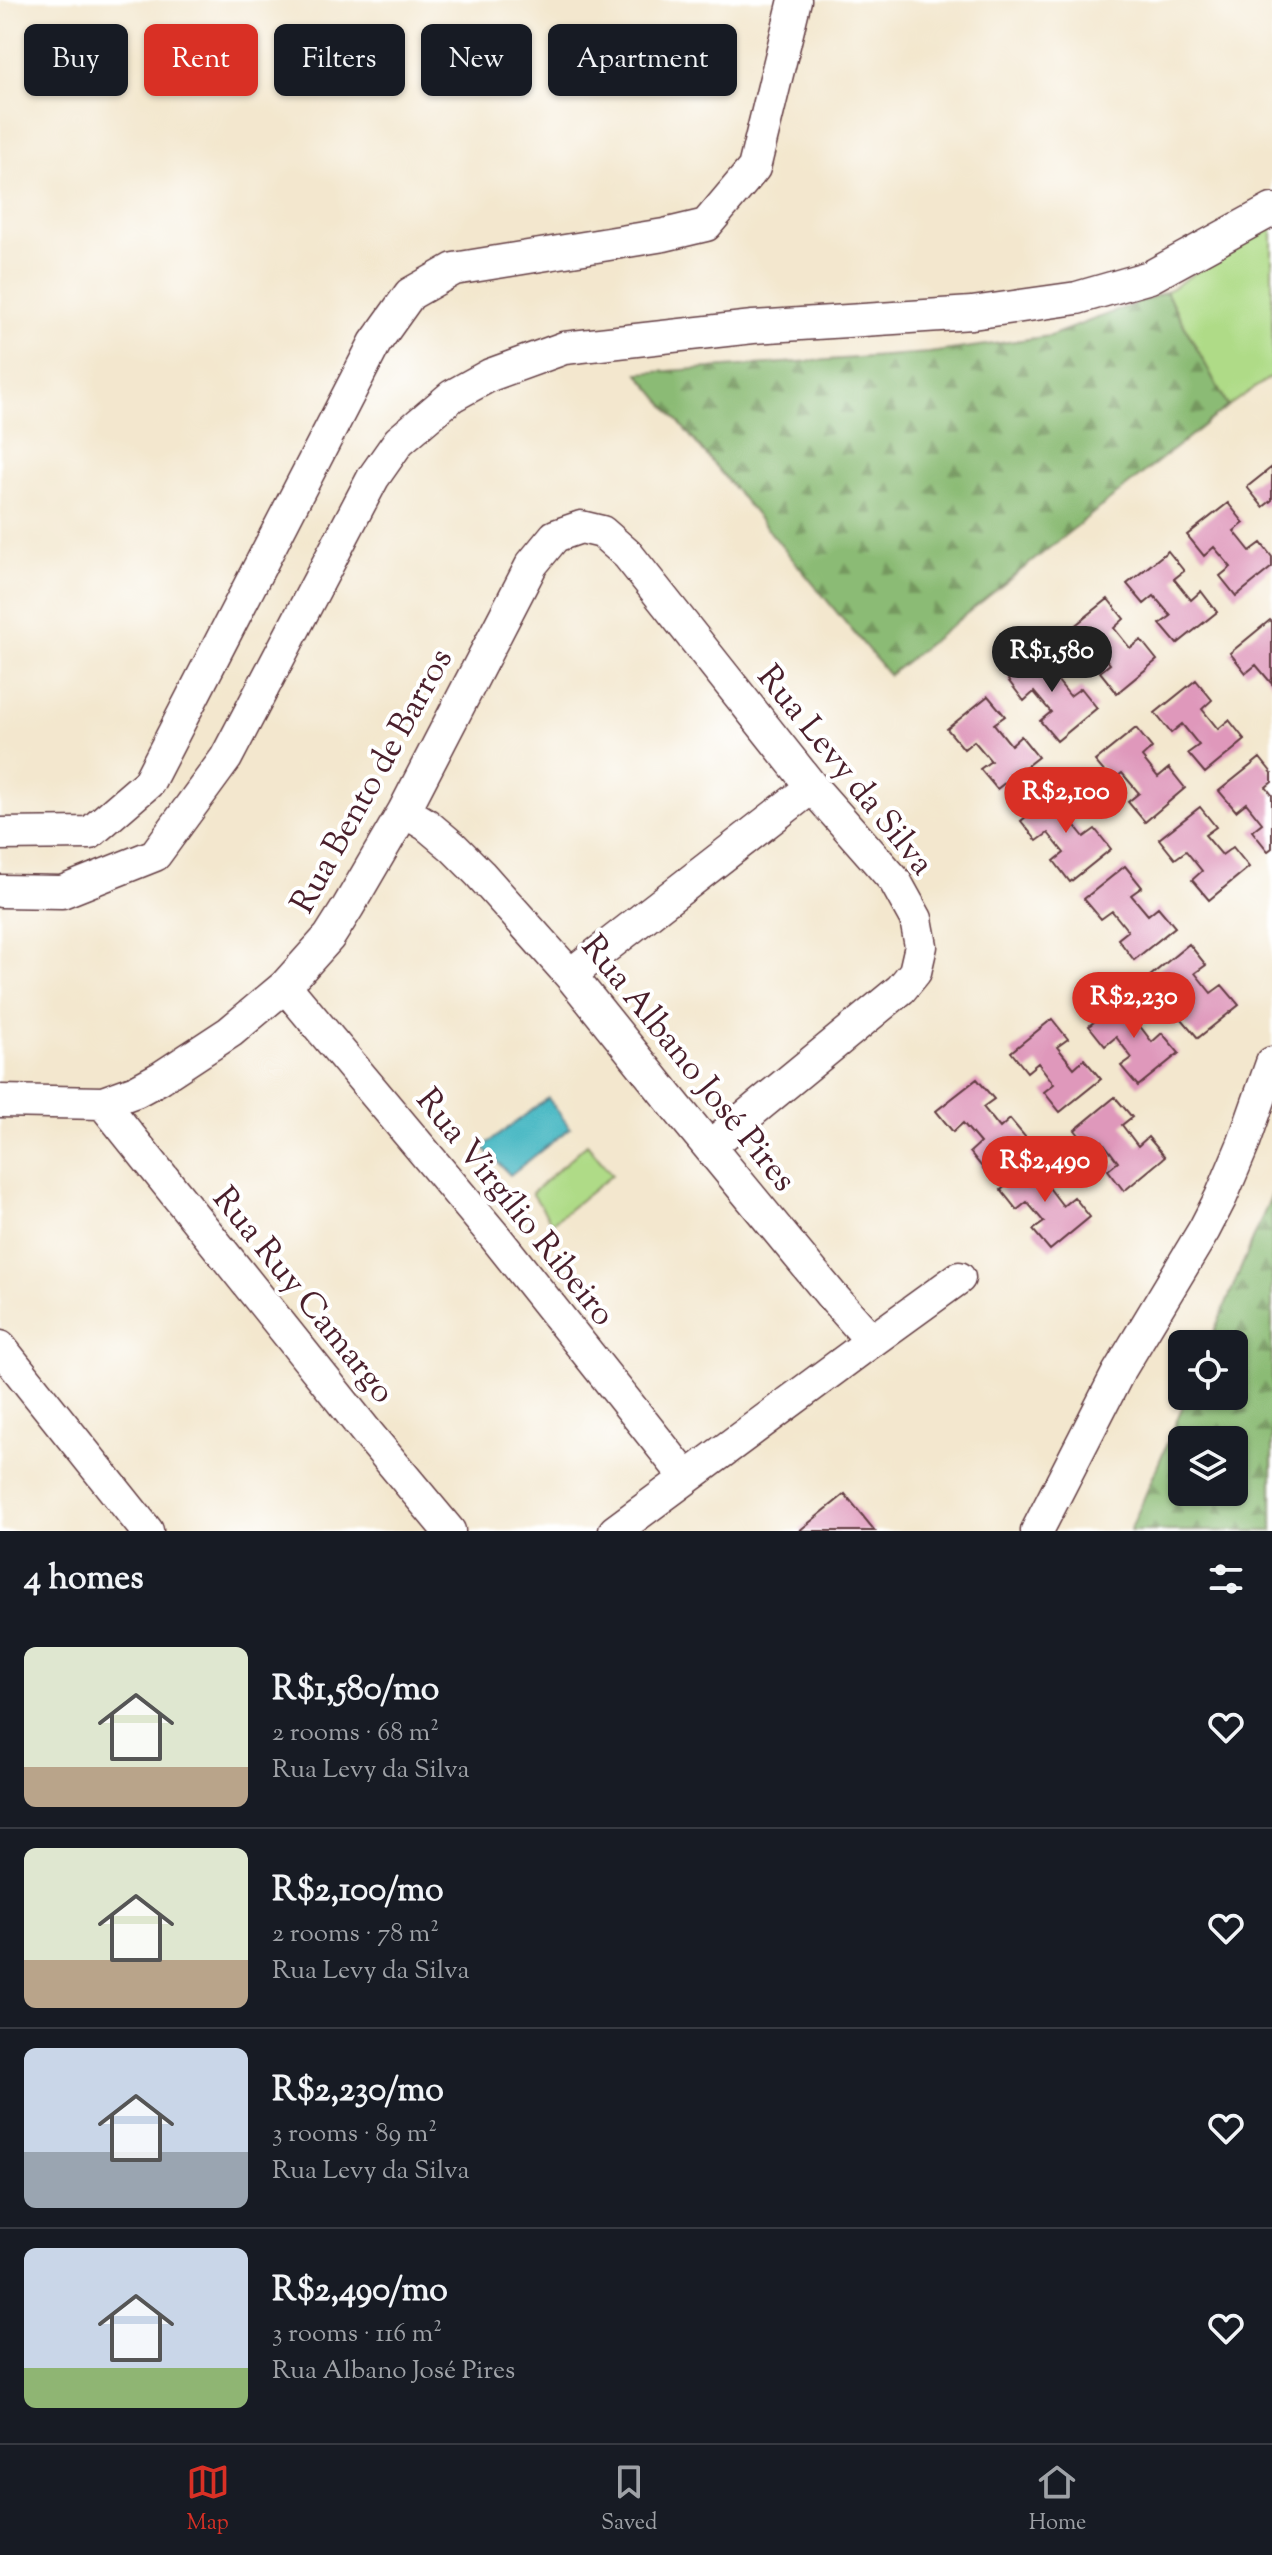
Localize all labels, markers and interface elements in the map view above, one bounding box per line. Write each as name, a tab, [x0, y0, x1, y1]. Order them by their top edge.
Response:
chip: Buy	[24, 24, 128, 96]
chip: Rent	[144, 24, 258, 96]
chip: Filters	[274, 24, 405, 96]
chip: New	[421, 24, 532, 96]
chip: Apartment	[548, 24, 737, 96]
pin: R$1,580	[978, 626, 1126, 694]
text: R$1,580	[1010, 633, 1094, 670]
street label: Rua Bento de Barros	[280, 640, 466, 923]
street label: Rua Levy da Silva	[744, 655, 945, 887]
pin: R$2,100	[992, 767, 1140, 835]
text: R$2,100	[1022, 774, 1110, 811]
street label: Rua Albano José Pires	[568, 925, 806, 1203]
pin: R$2,230	[1060, 972, 1208, 1040]
text: R$2,230	[1090, 979, 1178, 1016]
street label: Rua Virgílio Ribeiro	[403, 1079, 626, 1338]
pin: R$2,490	[971, 1136, 1119, 1204]
text: R$2,490	[1000, 1143, 1090, 1180]
street label: Rua Ruy Camargo	[199, 1177, 405, 1415]
map controls	[1168, 1330, 1248, 1506]
button: locate	[1168, 1330, 1248, 1410]
button: layers	[1168, 1426, 1248, 1506]
text: 4 homes	[24, 1555, 144, 1604]
icon: filters	[1204, 1557, 1248, 1601]
text: R$1,580/mo	[272, 1666, 439, 1715]
icon: home	[88, 1679, 184, 1775]
icon: heart	[1204, 1705, 1248, 1749]
text: 2 rooms · 68 m²	[272, 1715, 439, 1752]
text: Rua Levy da Silva	[272, 1752, 470, 1789]
text: R$2,100/mo	[272, 1867, 444, 1916]
icon: home	[88, 1880, 184, 1976]
icon: heart	[1204, 1906, 1248, 1950]
text: 2 rooms · 78 m²	[272, 1916, 439, 1953]
text: Rua Levy da Silva	[272, 1953, 470, 1990]
text: R$2,230/mo	[272, 2067, 444, 2116]
icon: home	[88, 2080, 184, 2176]
icon: heart	[1204, 2106, 1248, 2150]
text: 3 rooms · 89 m²	[272, 2116, 437, 2153]
text: Rua Levy da Silva	[272, 2153, 470, 2190]
text: R$2,490/mo	[272, 2267, 448, 2316]
icon: home	[88, 2280, 184, 2376]
icon: heart	[1204, 2306, 1248, 2350]
text: 3 rooms · 116 m²	[272, 2316, 442, 2353]
text: Rua Albano José Pires	[272, 2353, 515, 2390]
tab: Map	[186, 2460, 230, 2540]
tab: Saved	[601, 2460, 657, 2540]
tab: Home	[1029, 2460, 1086, 2540]

